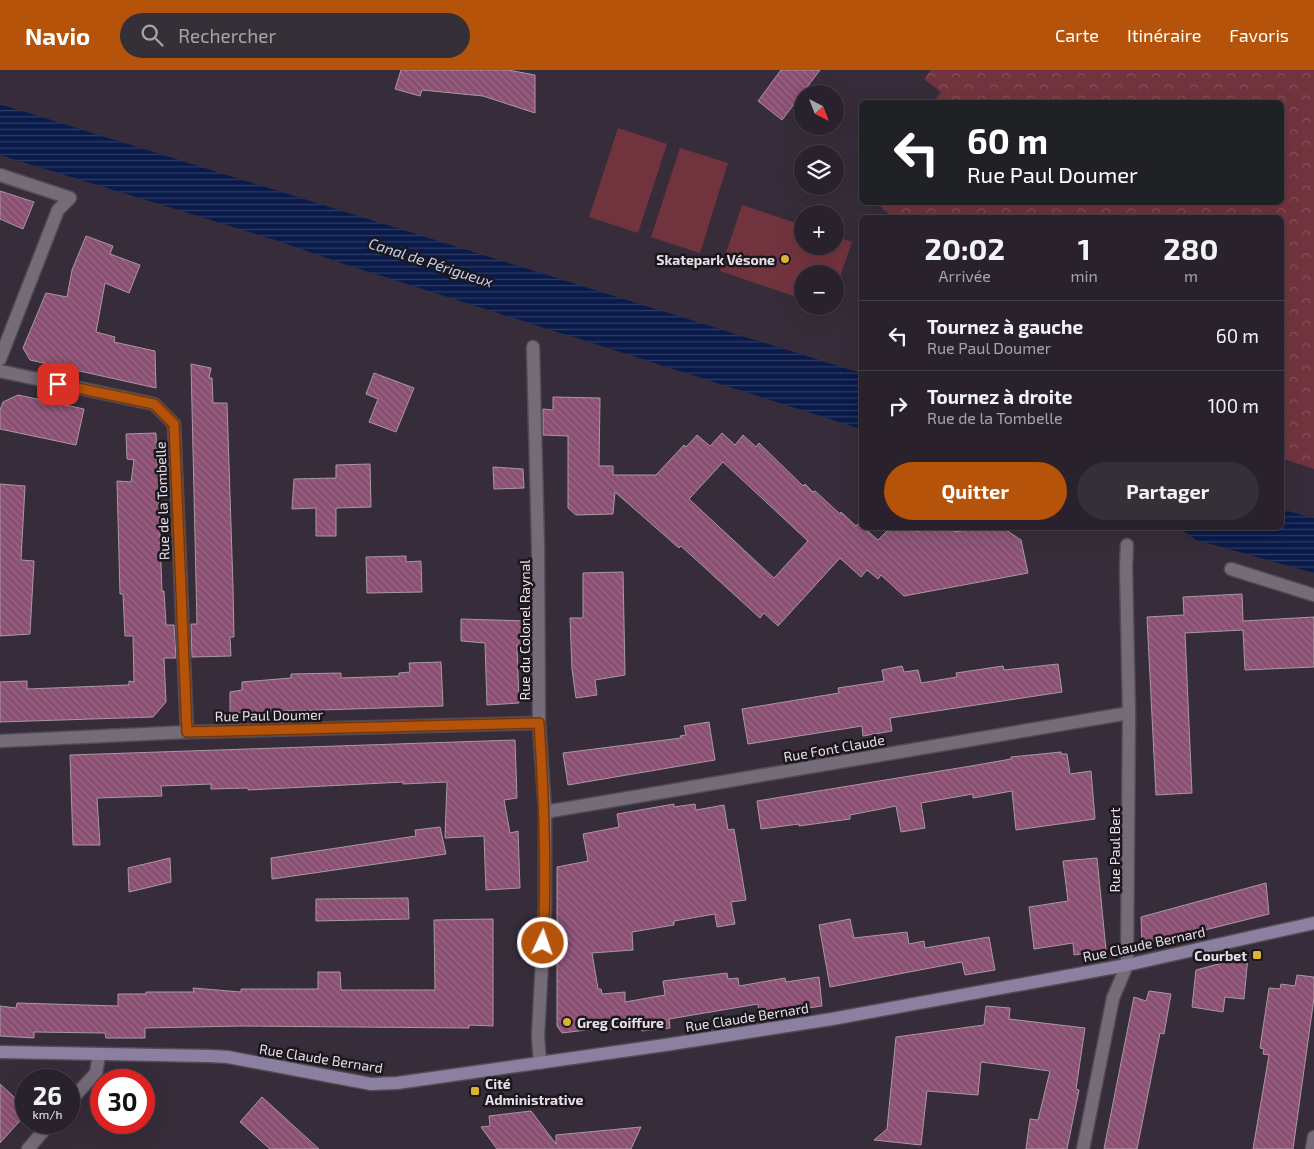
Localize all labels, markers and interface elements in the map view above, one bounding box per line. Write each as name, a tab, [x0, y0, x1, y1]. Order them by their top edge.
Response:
search box	[120, 13, 470, 58]
text: Navio	[25, 21, 90, 50]
icon: search	[138, 21, 166, 49]
text: Rechercher	[178, 24, 276, 47]
text: Carte	[1055, 24, 1099, 46]
text: Itinéraire	[1127, 24, 1201, 46]
text: Favoris	[1229, 24, 1289, 46]
north arrow	[794, 85, 844, 135]
map controls	[794, 85, 844, 315]
text: 60 m	[967, 119, 1048, 161]
icon: left	[884, 120, 949, 185]
button: layers	[794, 145, 844, 195]
text: Rue Paul Doumer	[967, 161, 1138, 187]
button: +	[794, 205, 844, 255]
text: 20:02	[925, 230, 1005, 266]
text: 1	[1078, 230, 1091, 266]
text: 280	[1163, 230, 1218, 266]
water label: Canal de Périgueux	[367, 233, 496, 291]
place label: Skatepark Vésone	[656, 251, 775, 268]
marker: Skatepark Vésone	[779, 253, 791, 265]
button: −	[794, 265, 844, 315]
text: Arrivée	[939, 266, 991, 285]
text: min	[1071, 266, 1098, 285]
text: m	[1184, 266, 1198, 285]
text: Tournez à gauche	[927, 315, 1083, 338]
icon: left	[884, 322, 912, 350]
text: 60 m	[1216, 324, 1259, 347]
text: Rue Paul Doumer	[927, 338, 1051, 357]
pin	[37, 363, 79, 405]
icon: arrive	[44, 370, 72, 398]
text: Tournez à droite	[927, 385, 1073, 408]
icon: right	[884, 392, 912, 420]
text: 100 m	[1208, 394, 1259, 417]
text: Rue de la Tombelle	[927, 408, 1063, 427]
street label: Rue de la Tombelle	[151, 441, 173, 561]
button: Quitter	[884, 462, 1067, 520]
button: Partager	[1077, 462, 1259, 520]
street label: Rue du Colonel Raynal	[516, 559, 533, 700]
street label: Rue Paul Doumer	[215, 706, 324, 724]
street label: Rue Font Claude	[782, 731, 886, 765]
street label: Rue Paul Bert	[1106, 807, 1123, 893]
position arrow	[516, 916, 568, 968]
street label: Rue Claude Bernard	[1081, 923, 1207, 965]
place label: Courbet	[1194, 947, 1247, 964]
marker: Courbet	[1251, 949, 1263, 961]
street label: Rue Claude Bernard	[684, 999, 810, 1035]
place label: Greg Coiffure	[577, 1014, 664, 1031]
marker: Greg Coiffure	[561, 1016, 573, 1028]
street label: Rue Claude Bernard	[258, 1040, 384, 1076]
speed limit sign: 30	[90, 1069, 155, 1134]
place label: Cité Administrative	[485, 1075, 583, 1108]
text: 26	[33, 1080, 62, 1110]
marker: Cité Administrative	[469, 1085, 481, 1097]
text: km/h	[33, 1107, 62, 1121]

